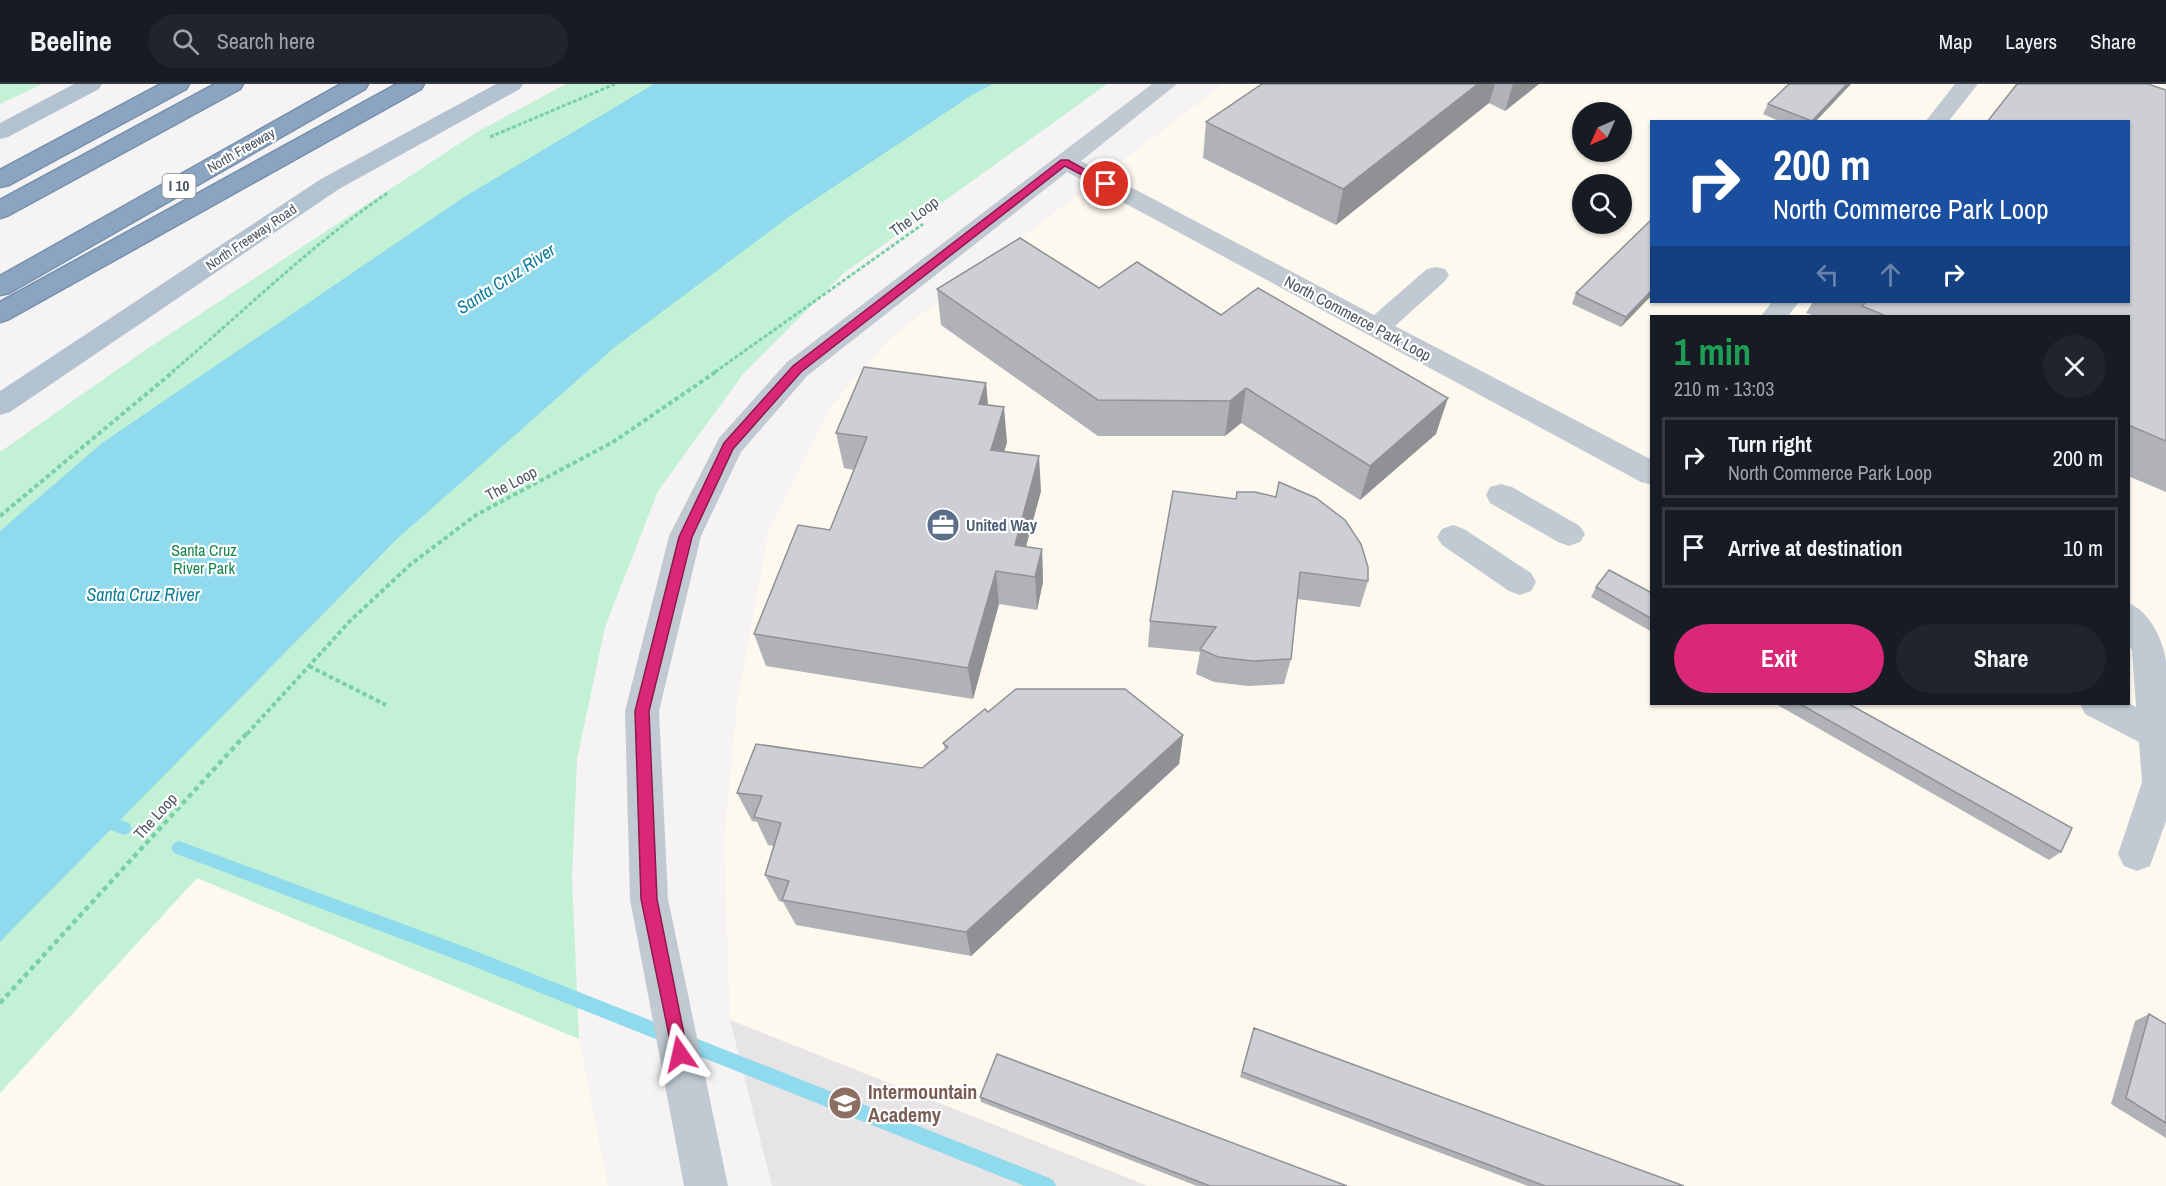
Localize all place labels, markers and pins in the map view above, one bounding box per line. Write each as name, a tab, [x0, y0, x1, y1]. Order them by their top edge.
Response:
pin	[1080, 158, 1131, 209]
office icon: United Way	[925, 507, 961, 543]
place label: United Way	[966, 514, 1038, 536]
place label: Intermountain Academy	[868, 1078, 977, 1128]
school or university icon: Intermountain Academy	[827, 1085, 863, 1121]

